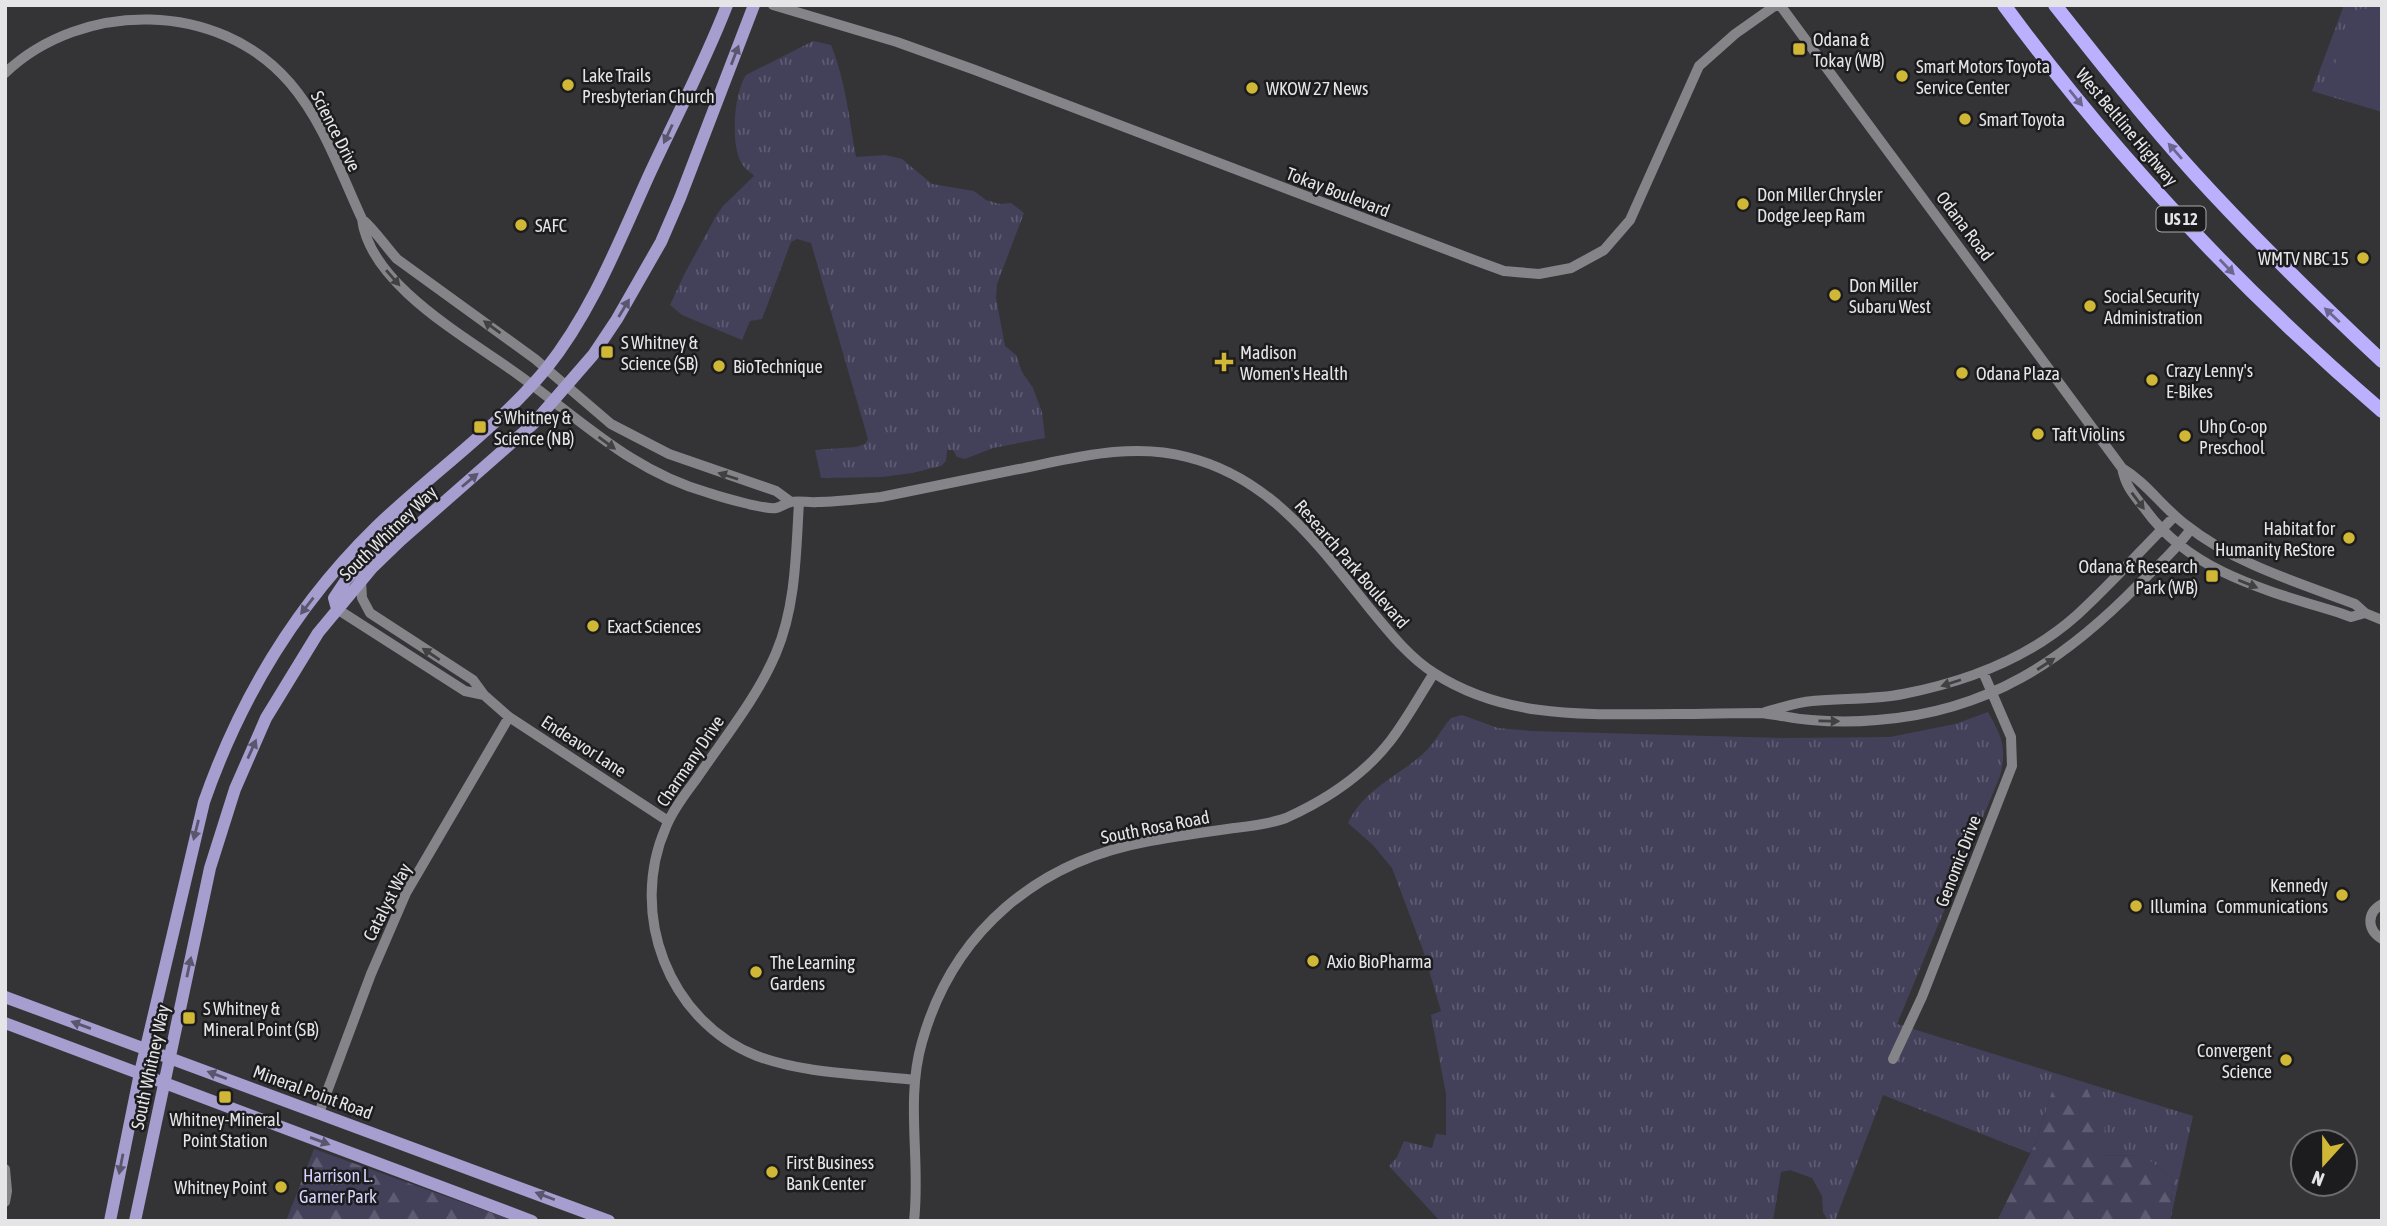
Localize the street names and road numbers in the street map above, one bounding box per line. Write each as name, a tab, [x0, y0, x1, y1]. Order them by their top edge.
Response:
street label: West Beltline Highway	[2072, 64, 2182, 190]
street label: Science Drive	[307, 87, 365, 175]
street label: Tokay Boulevard	[1283, 163, 1393, 221]
street label: Odana Road	[1932, 187, 1998, 265]
road number: US 12	[2156, 206, 2206, 232]
street label: South Whitney Way	[335, 481, 441, 585]
street label: Research Park Boulevard	[1290, 495, 1414, 633]
street label: Endeavor Lane	[538, 711, 630, 781]
street label: Charmany Drive	[652, 711, 728, 811]
street label: South Rosa Road	[1099, 806, 1211, 848]
street label: Genomic Drive	[1931, 812, 1985, 910]
street label: Catalyst Way	[358, 860, 416, 944]
street label: South Whitney Way	[127, 1003, 173, 1131]
street label: Mineral Point Road	[250, 1061, 376, 1123]

